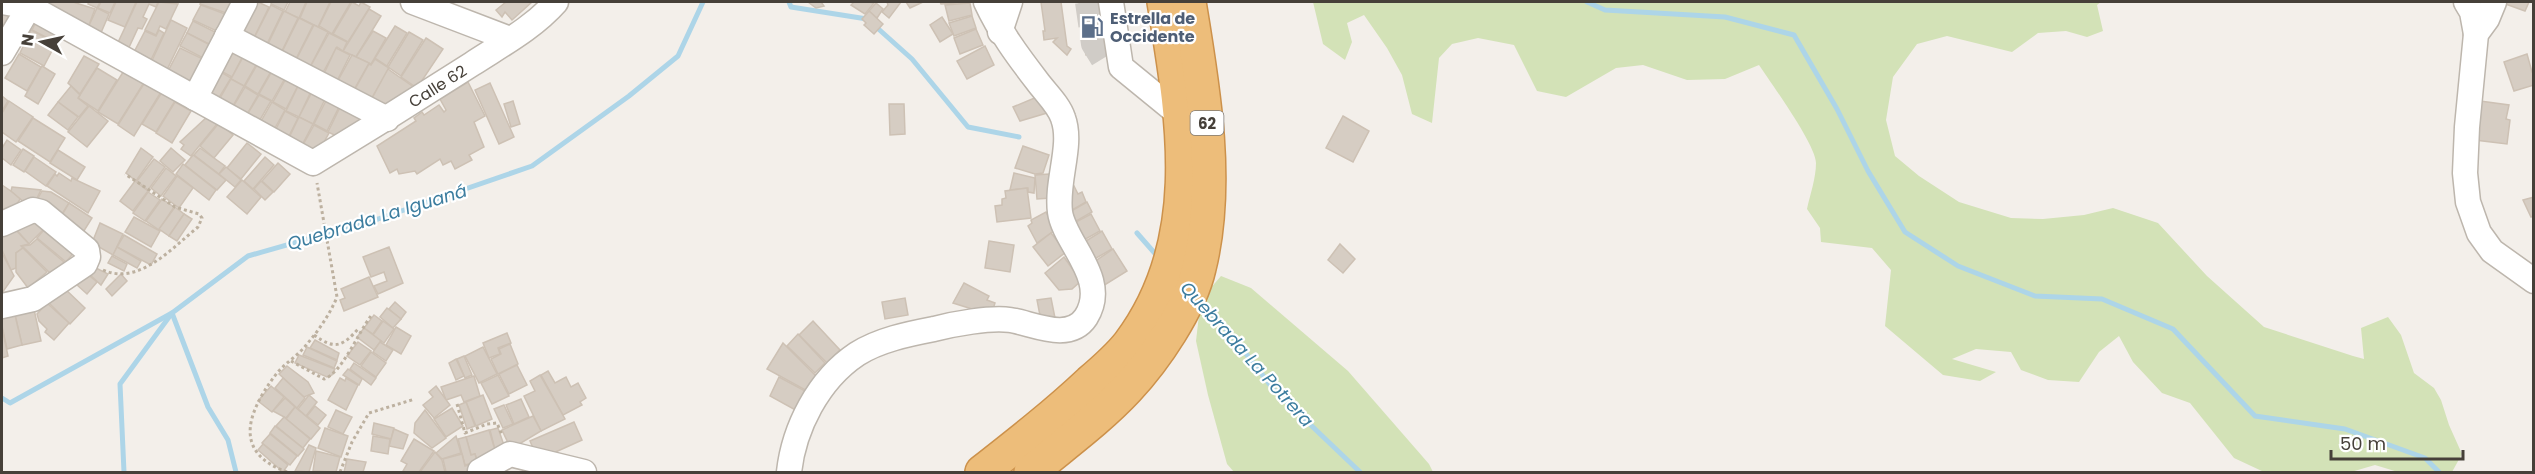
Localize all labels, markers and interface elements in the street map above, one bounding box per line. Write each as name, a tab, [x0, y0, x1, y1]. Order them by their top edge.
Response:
place label: Estrella de Occidente	[1110, 7, 1195, 48]
north arrow	[12, 12, 72, 72]
fuel station icon: Estrella de Occidente	[1079, 14, 1105, 40]
text: N	[15, 32, 40, 48]
street label: Calle 62	[404, 59, 471, 113]
road number: 62	[1190, 111, 1224, 135]
water label: Quebrada La Iguaná	[284, 178, 470, 256]
water label: Quebrada La Potrera	[1175, 276, 1319, 432]
scale bar	[2331, 423, 2463, 461]
text: 50 m	[2340, 431, 2386, 456]

